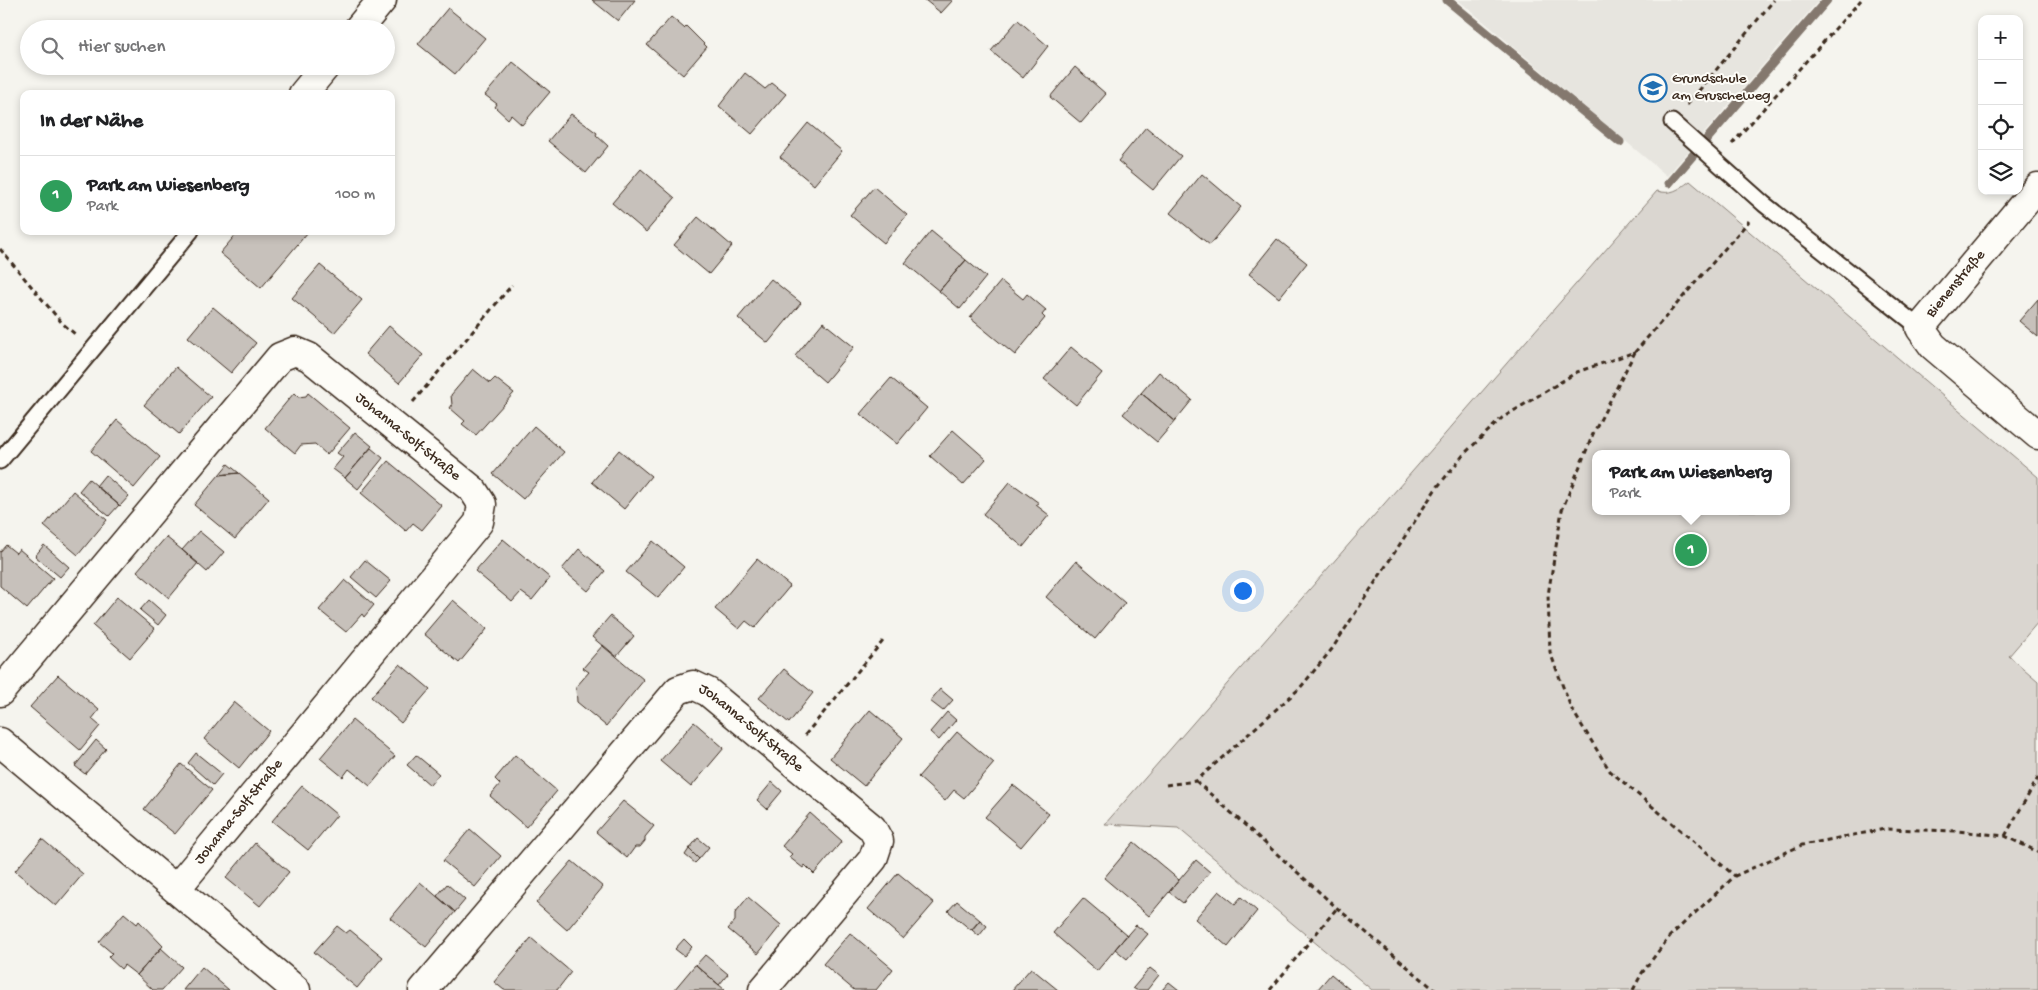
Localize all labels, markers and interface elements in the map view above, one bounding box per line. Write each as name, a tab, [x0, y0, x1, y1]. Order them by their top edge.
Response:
map controls	[1978, 15, 2023, 195]
button: +	[1978, 15, 2023, 60]
search box	[20, 20, 395, 75]
icon: search	[38, 34, 66, 62]
text: Hier suchen	[78, 36, 165, 59]
button: −	[1978, 60, 2023, 105]
place label: Grundschule am Gruscheweg	[1672, 70, 1771, 105]
school or university icon: Grundschule am Gruscheweg	[1638, 73, 1668, 103]
button: locate	[1978, 105, 2023, 150]
text: In der Nähe	[40, 110, 143, 135]
button: layers	[1978, 150, 2023, 195]
text: Park am Wiesenberg	[87, 175, 250, 198]
text: 1	[53, 186, 59, 205]
text: 100 m	[335, 186, 375, 205]
text: Park	[87, 198, 118, 217]
street label: Bienenstraße	[1922, 246, 1990, 322]
street label: Johanna-Solf-Straße	[351, 389, 464, 485]
popup	[1592, 450, 1790, 515]
text: Park am Wiesenberg	[1610, 462, 1772, 485]
text: Park	[1610, 485, 1640, 504]
pin: 1	[1675, 531, 1707, 569]
your location	[1230, 578, 1256, 604]
street label: Johanna-Solf-Straße	[696, 680, 807, 776]
street label: Johanna-Solf-Straße	[191, 755, 287, 868]

